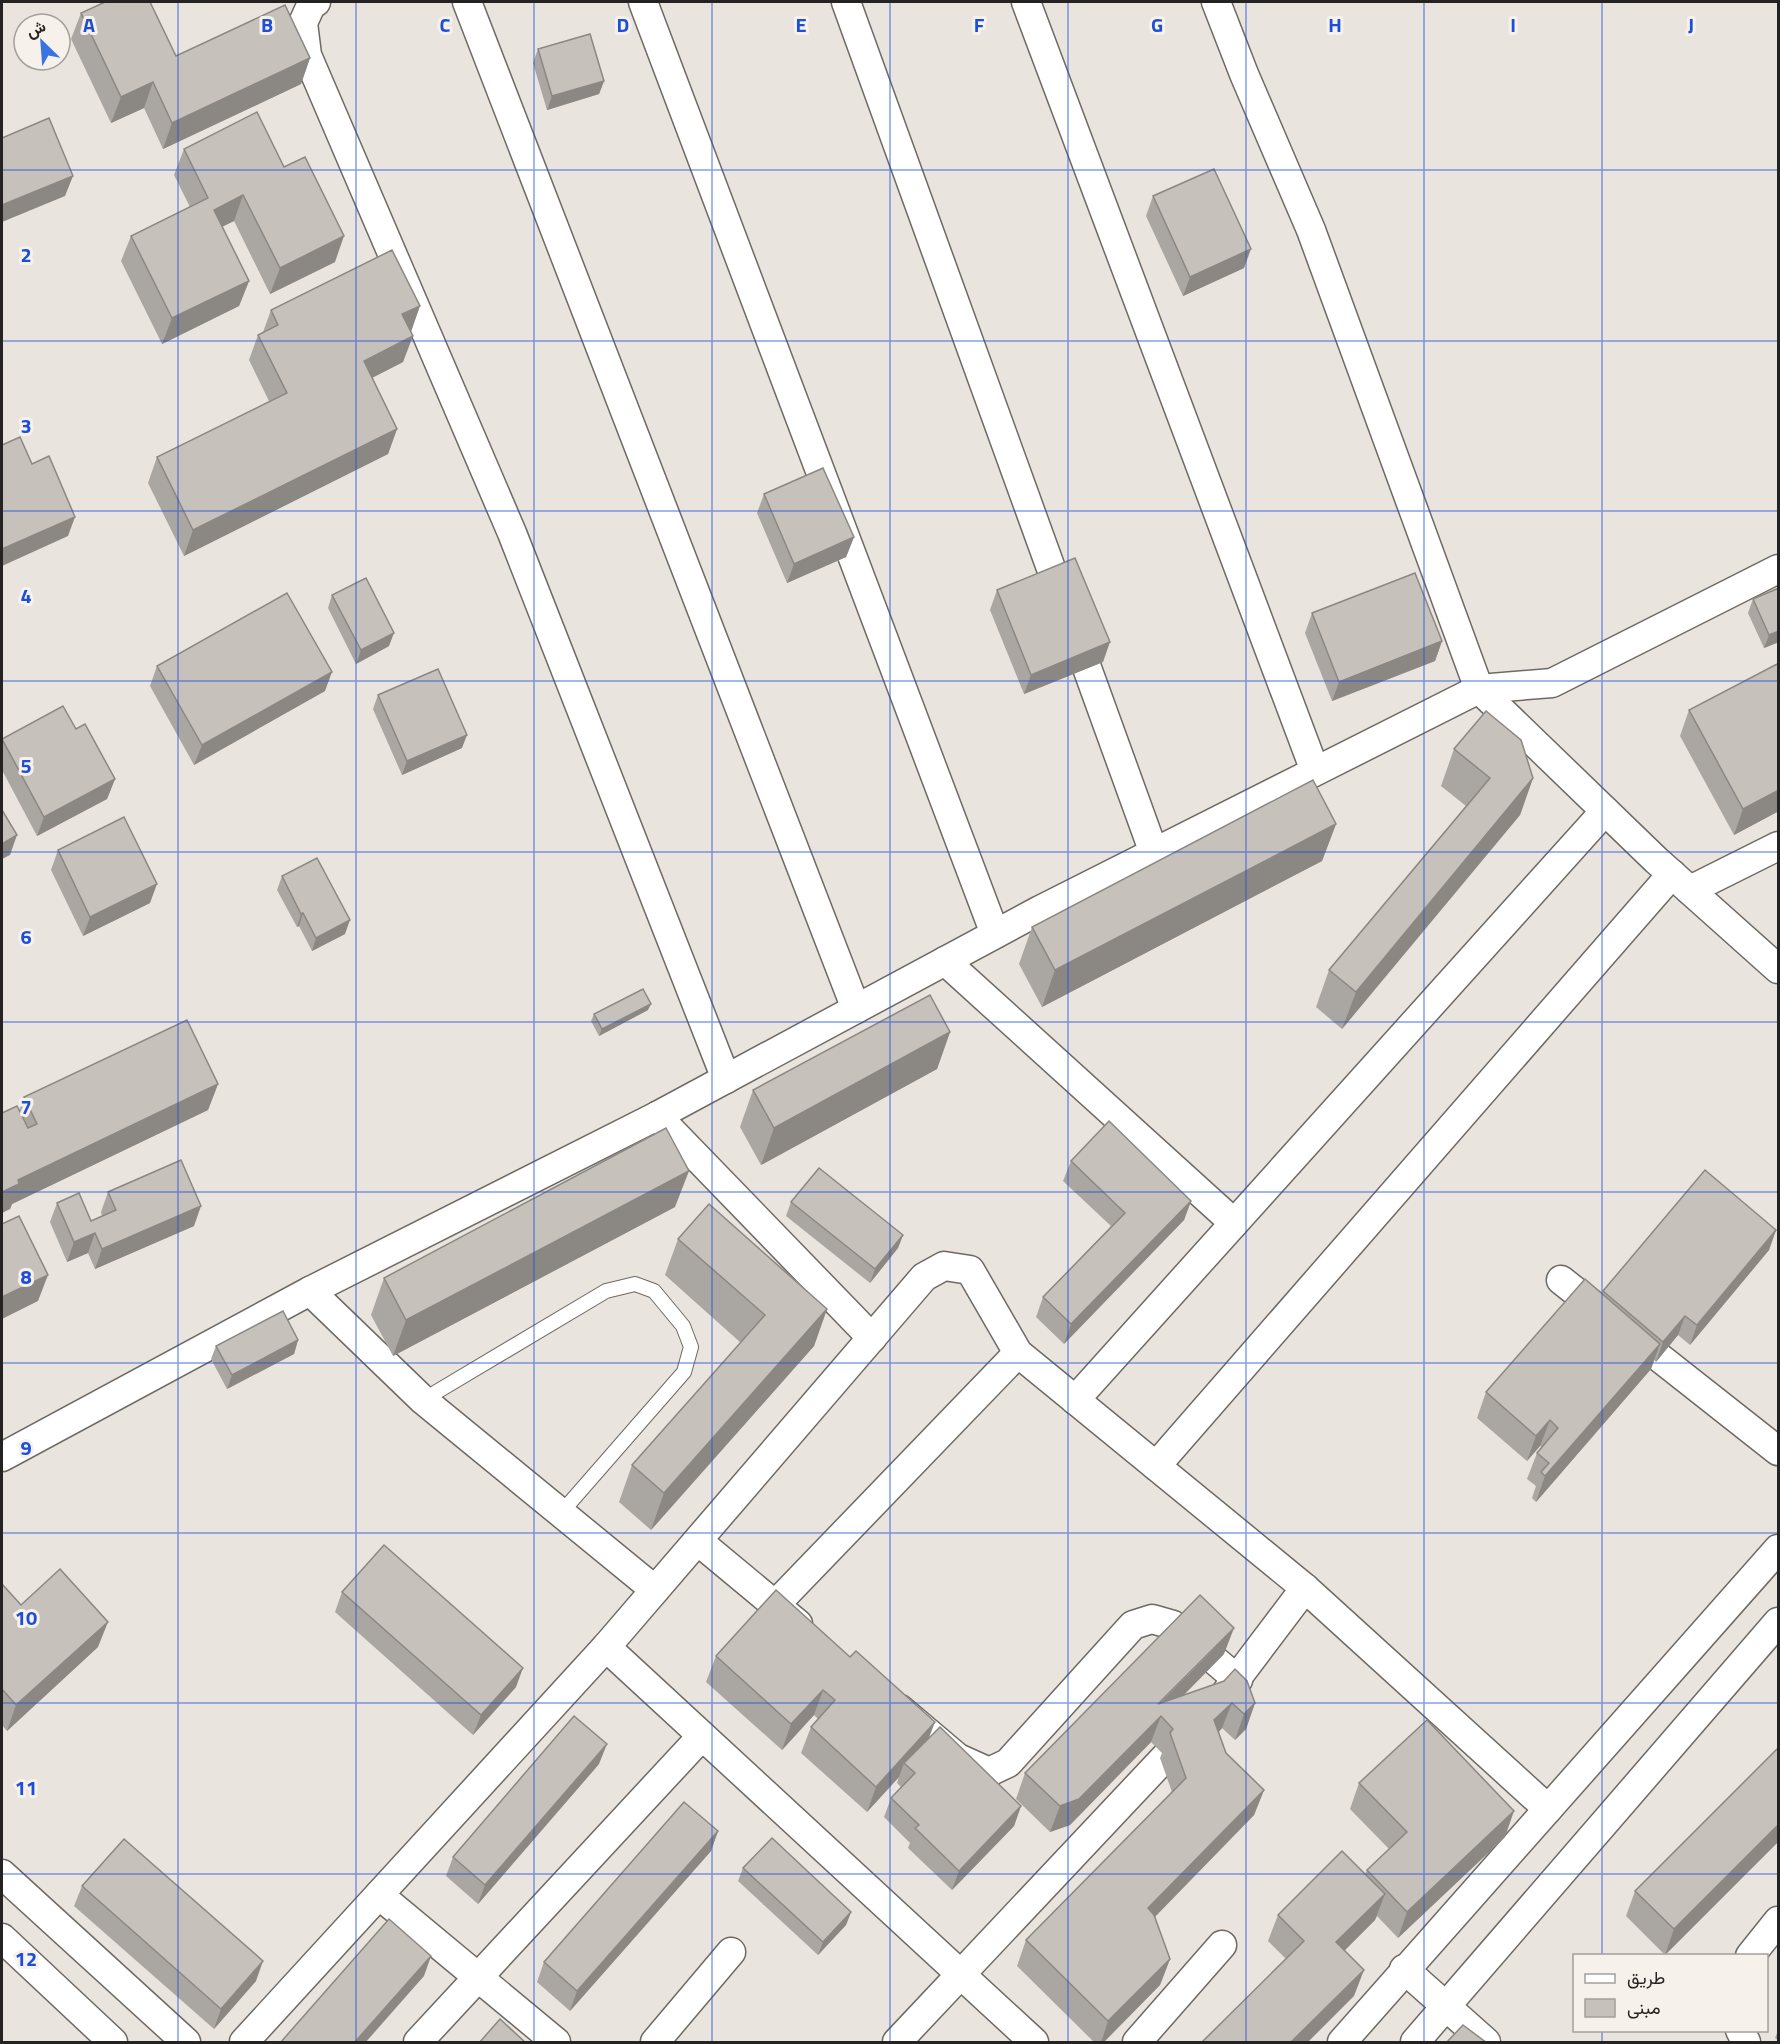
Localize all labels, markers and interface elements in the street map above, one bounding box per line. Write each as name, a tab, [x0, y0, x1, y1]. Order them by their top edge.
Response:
text: A	[83, 9, 95, 40]
text: B	[261, 9, 273, 40]
text: C	[440, 9, 451, 40]
text: D	[617, 9, 629, 40]
text: E	[795, 9, 807, 40]
text: F	[974, 9, 985, 40]
text: G	[1151, 9, 1163, 40]
text: H	[1328, 9, 1342, 40]
text: I	[1510, 9, 1516, 40]
text: J	[1688, 9, 1694, 40]
north arrow	[12, 12, 72, 72]
text: ش	[22, 13, 49, 43]
text: 2	[20, 239, 32, 270]
text: 3	[20, 410, 32, 441]
text: 4	[20, 580, 32, 611]
text: 5	[20, 750, 32, 781]
text: 6	[20, 921, 32, 952]
text: 7	[20, 1091, 32, 1122]
text: 8	[20, 1261, 32, 1292]
text: 9	[20, 1432, 32, 1463]
text: 10	[15, 1602, 37, 1633]
text: 11	[15, 1772, 37, 1803]
text: 12	[15, 1943, 37, 1974]
legend	[1573, 1954, 1768, 2032]
text: طريق	[1627, 1964, 1665, 1991]
text: مبنى	[1627, 1994, 1661, 2021]

